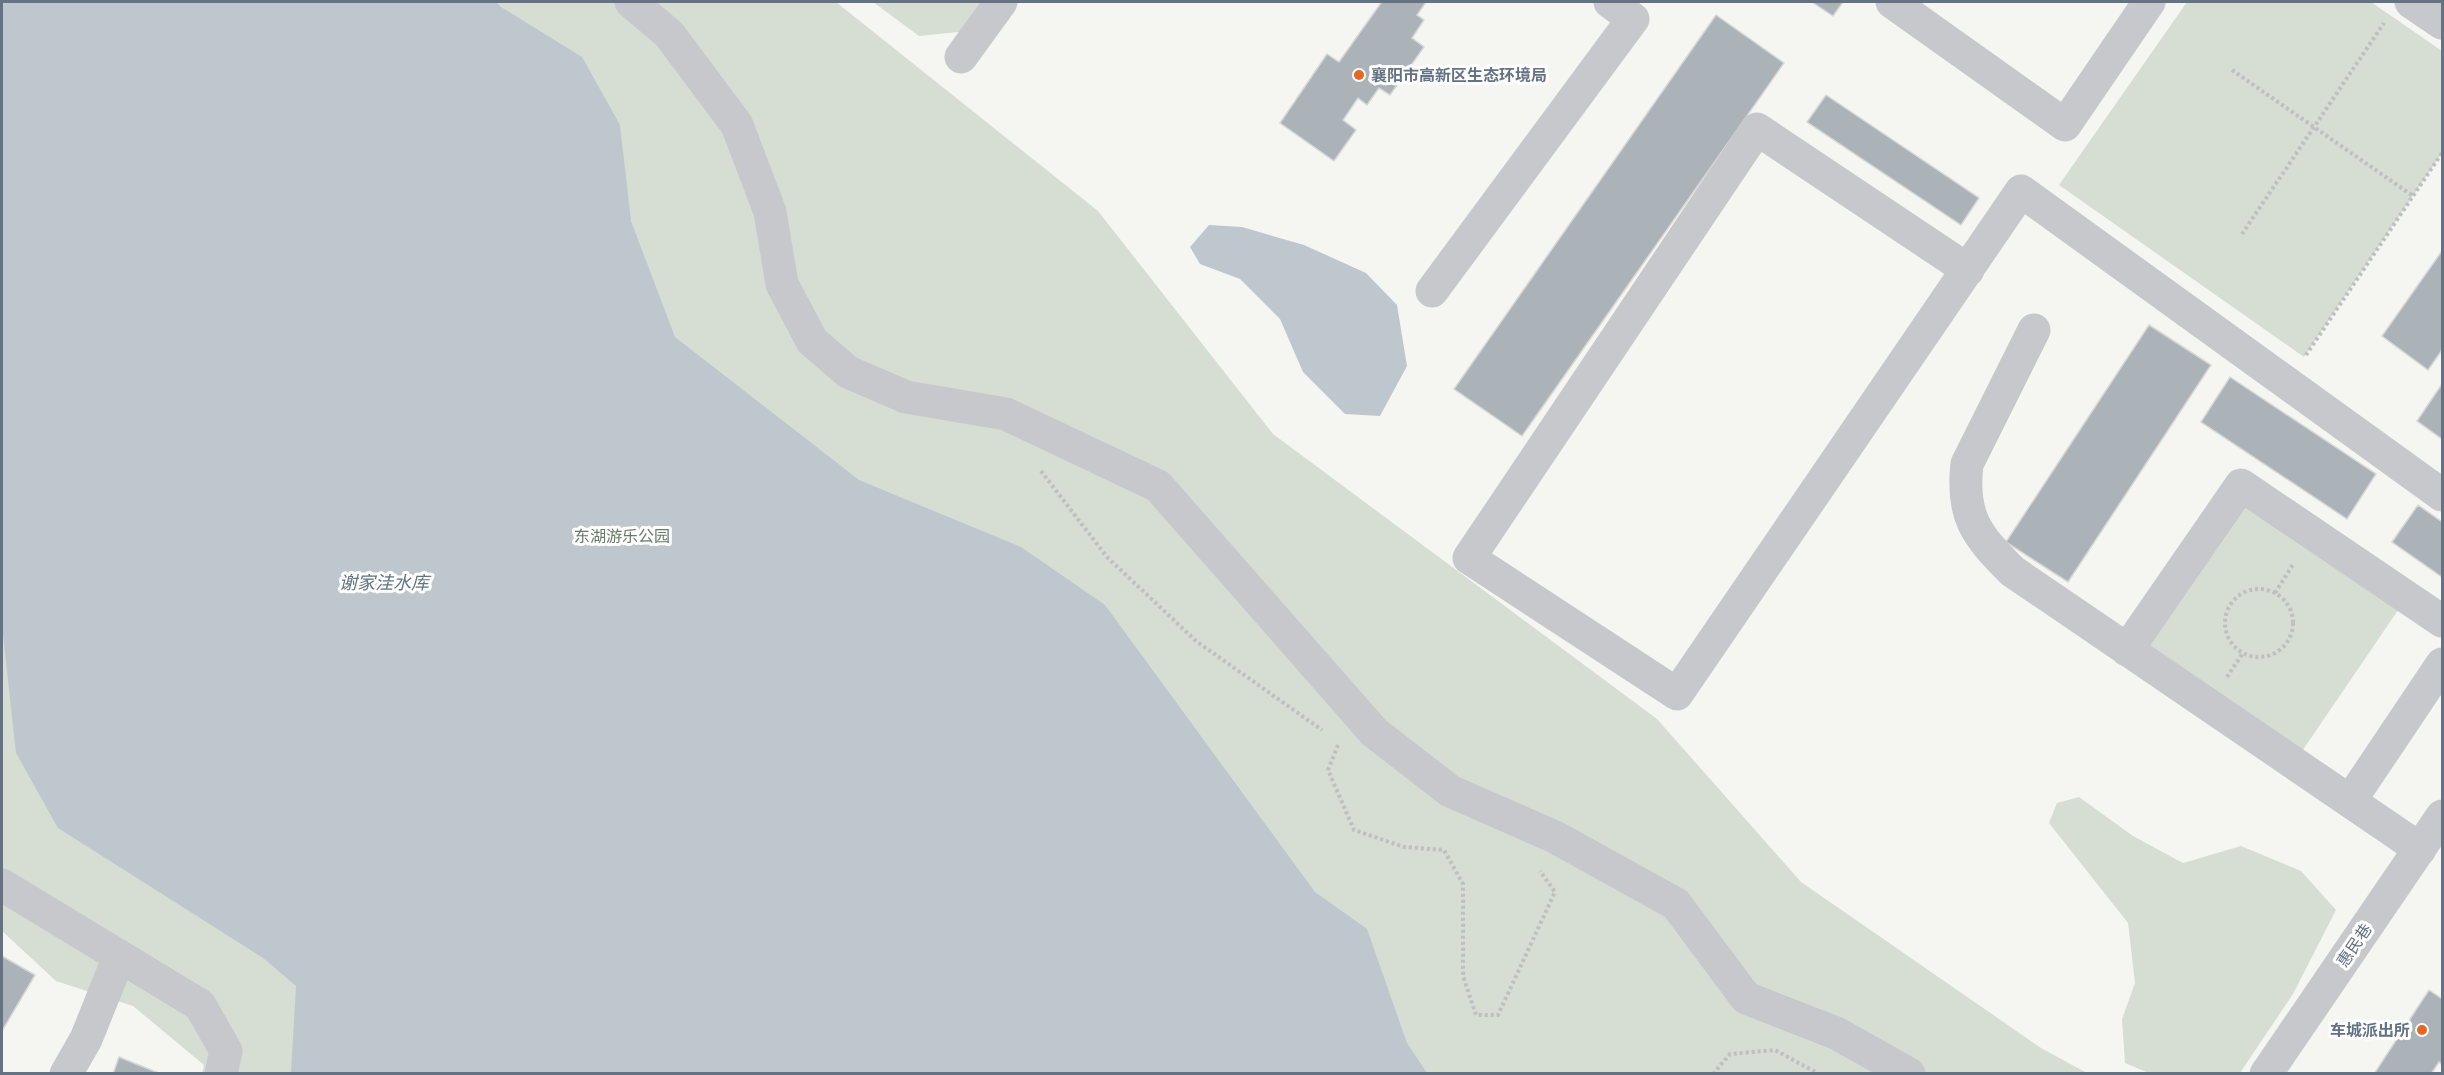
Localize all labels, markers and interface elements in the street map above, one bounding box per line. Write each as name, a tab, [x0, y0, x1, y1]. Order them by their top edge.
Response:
place label: 襄阳市高新区生态环境局	[1371, 65, 1547, 84]
marker: 襄阳市高新区生态环境局	[1352, 68, 1366, 82]
park label: 东湖游乐公园	[574, 526, 670, 545]
water label: 谢家洼水库	[339, 571, 432, 593]
street label: 惠民巷	[2332, 920, 2375, 970]
place label: 车城派出所	[2330, 1020, 2410, 1039]
marker: 车城派出所	[2415, 1023, 2429, 1037]

